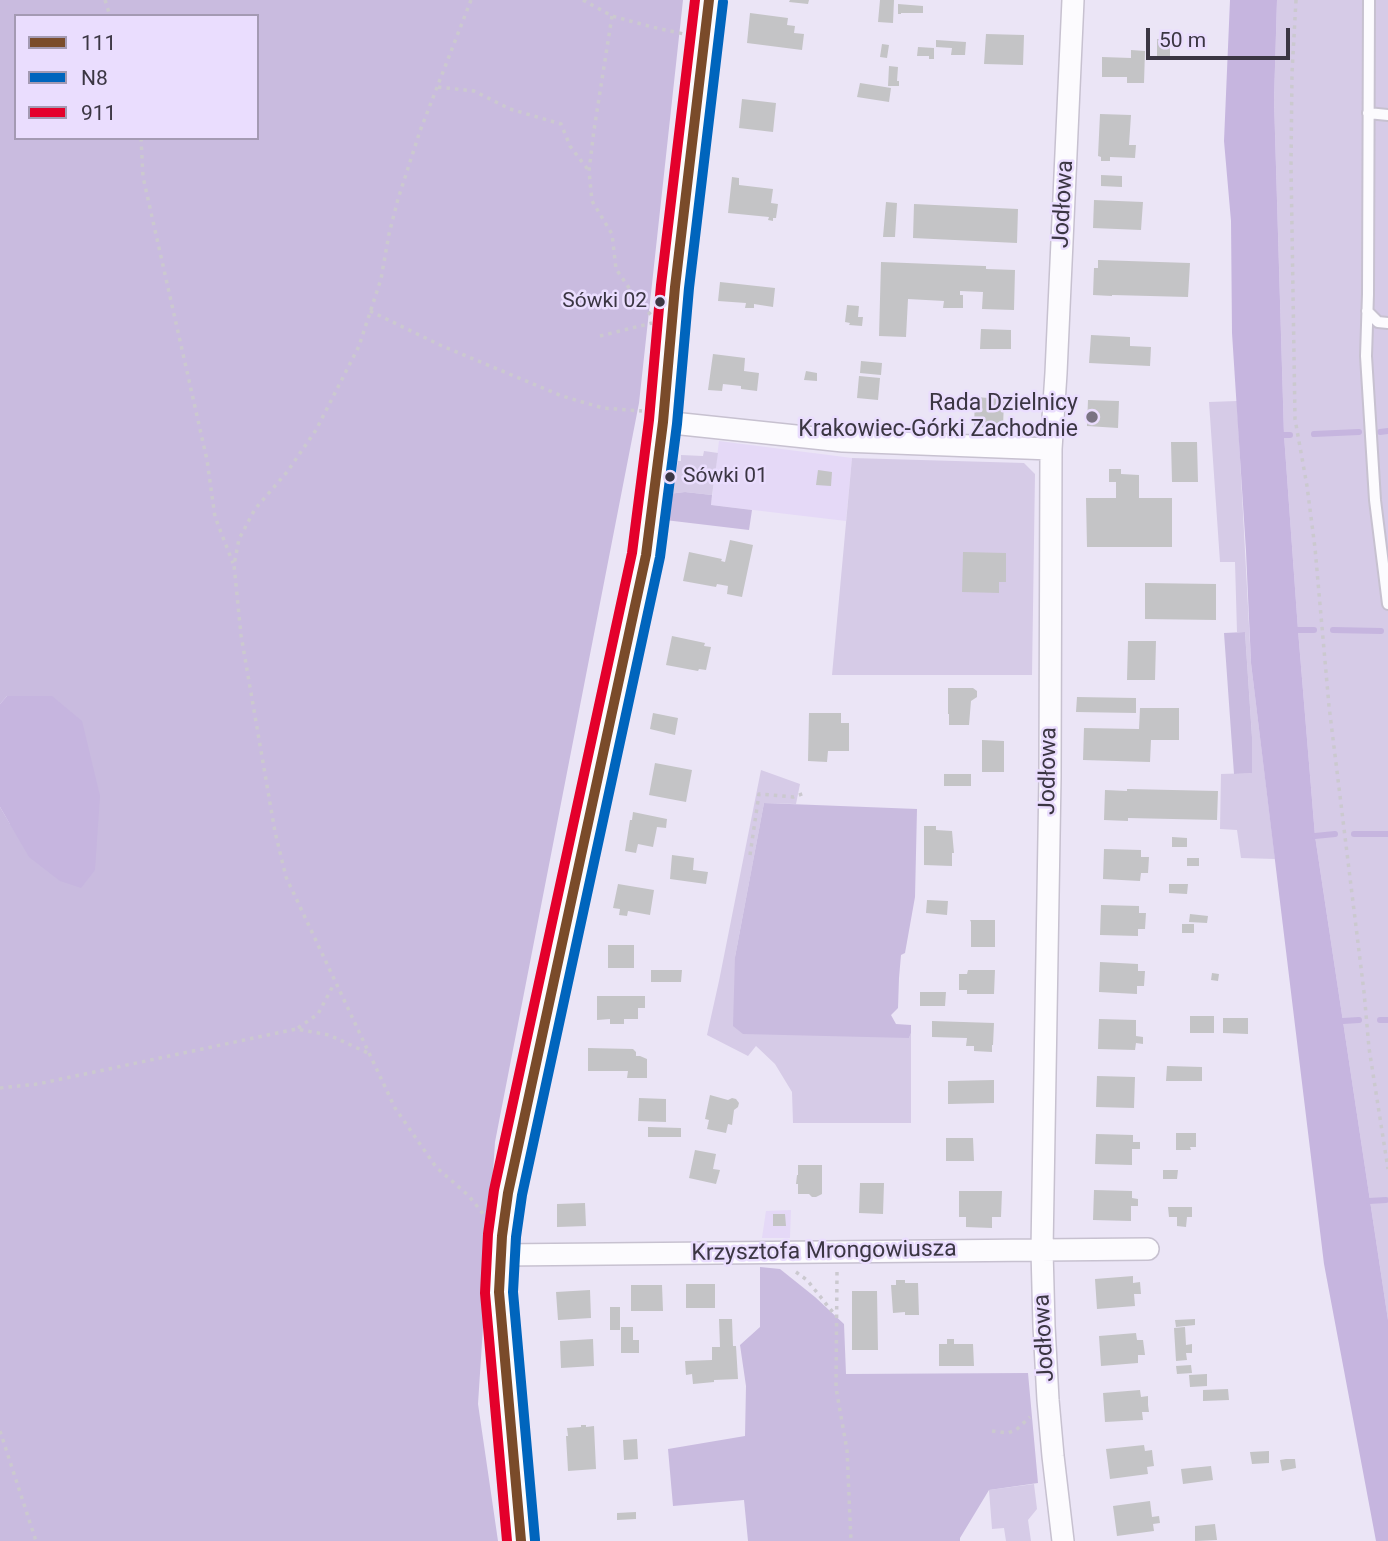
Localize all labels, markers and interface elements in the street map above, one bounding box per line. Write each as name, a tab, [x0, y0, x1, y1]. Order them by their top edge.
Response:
legend	[14, 14, 259, 140]
scale bar	[1150, 14, 1294, 58]
text: 50 m	[1159, 28, 1206, 52]
text: 111	[81, 31, 116, 55]
text: N8	[81, 66, 108, 90]
text: 911	[81, 101, 116, 125]
street label: Jodłowa	[1048, 159, 1080, 249]
place label: Sówki 02	[562, 289, 647, 315]
marker: Sówki 02	[653, 295, 667, 309]
place label: Rada Dzielnicy Krakowiec-Górki Zachodnie	[798, 390, 1078, 444]
marker: Rada Dzielnicy Krakowiec-Górki Zachodnie	[1084, 409, 1100, 425]
place label: Sówki 01	[683, 464, 768, 490]
marker: Sówki 01	[663, 470, 677, 484]
street label: Jodłowa	[1034, 727, 1064, 815]
street label: Krzysztofa Mrongowiusza	[691, 1236, 957, 1268]
street label: Jodłowa	[1029, 1293, 1061, 1383]

